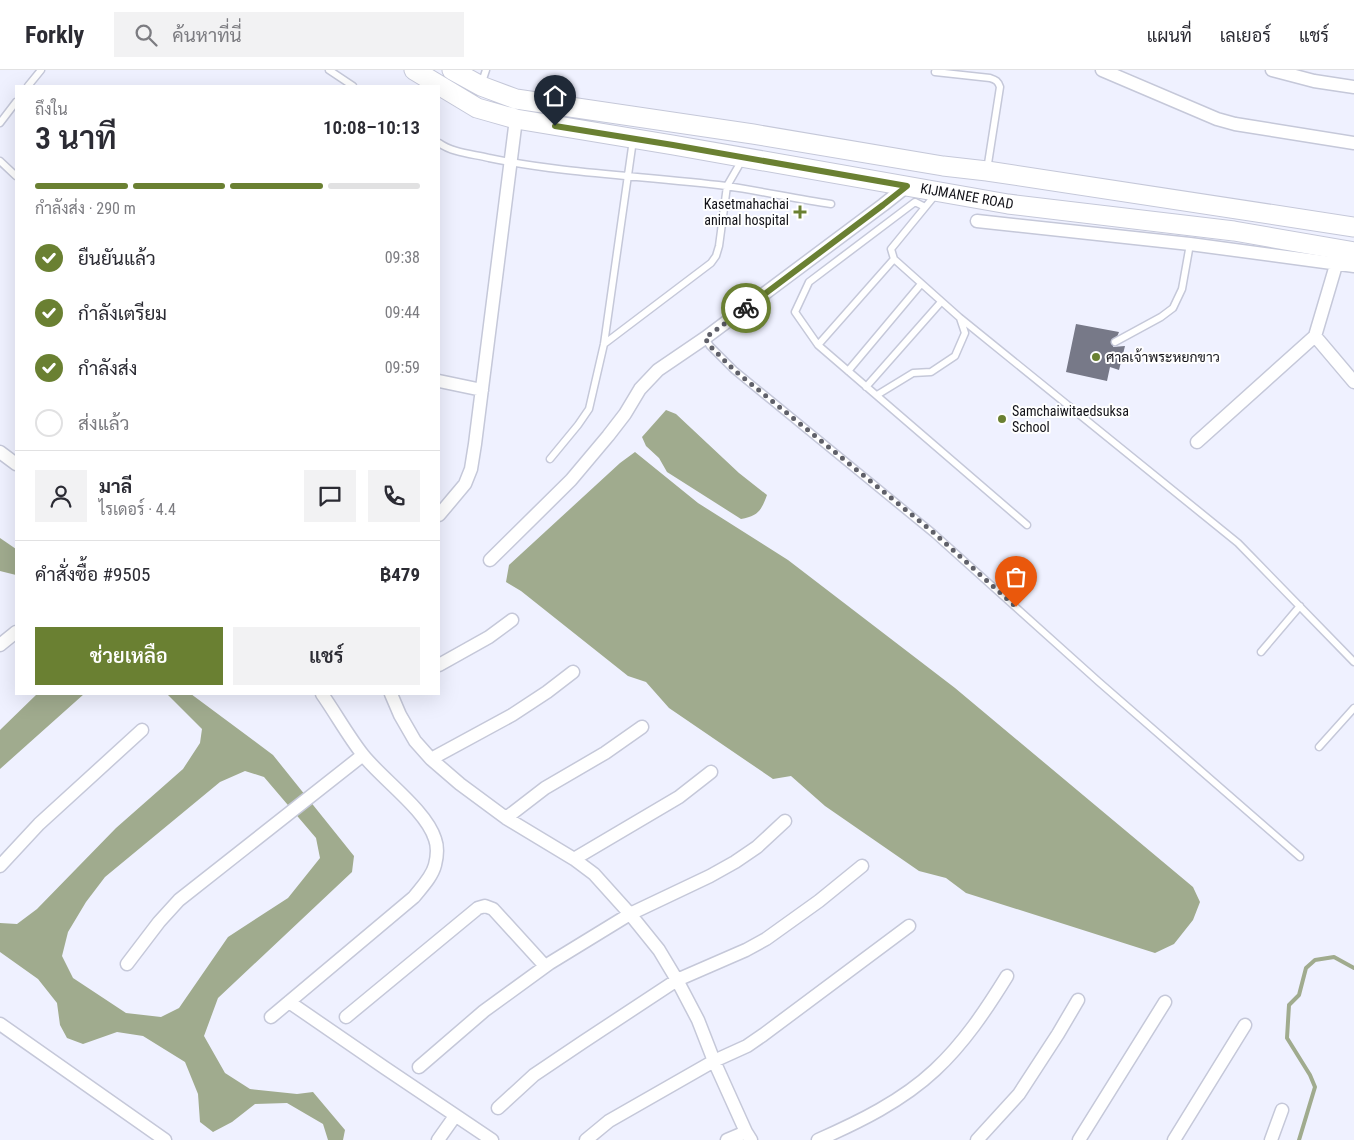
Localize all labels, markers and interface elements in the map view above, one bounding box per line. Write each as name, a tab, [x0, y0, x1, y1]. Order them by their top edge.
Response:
search box	[114, 12, 464, 57]
text: Forkly	[25, 21, 84, 49]
icon: search	[132, 21, 160, 49]
text: ค้นหาที่นี่	[172, 24, 242, 47]
text: แผนที่	[1147, 25, 1192, 46]
text: เลเยอร์	[1220, 25, 1271, 46]
text: แชร์	[1299, 25, 1329, 46]
pin	[534, 75, 576, 126]
icon: home	[541, 82, 569, 110]
text: ถึงใน	[35, 100, 68, 119]
text: 10:08–10:13	[323, 116, 420, 139]
text: 3 นาที	[35, 119, 117, 157]
street label: KIJMANEE ROAD	[919, 180, 1015, 212]
place label: Kasetmahachai animal hospital	[704, 196, 789, 228]
text: กำลังส่ง · 290 m	[35, 199, 136, 218]
marker: Kasetmahachai animal hospital	[793, 205, 807, 219]
icon: check	[35, 244, 63, 272]
text: ยืนยันแล้ว	[78, 247, 156, 270]
text: 09:38	[385, 248, 420, 267]
courier	[721, 283, 771, 333]
icon: bike	[732, 294, 760, 322]
icon: check	[35, 299, 63, 327]
text: กำลังเตรียม	[78, 302, 167, 325]
text: 09:44	[385, 303, 420, 322]
place label: ศาลเจ้าพระหยกขาว	[1106, 348, 1220, 365]
marker: ศาลเจ้าพระหยกขาว	[1090, 351, 1102, 363]
icon: check	[35, 354, 63, 382]
text: กำลังส่ง	[78, 357, 137, 380]
text: 09:59	[385, 358, 420, 377]
place label: Samchaiwitaedsuksa School	[1012, 403, 1129, 435]
text: ส่งแล้ว	[78, 412, 129, 435]
marker: Samchaiwitaedsuksa School	[996, 413, 1008, 425]
button: person	[35, 470, 87, 522]
button: chat	[304, 470, 356, 522]
button: phone	[368, 470, 420, 522]
text: มาลี	[99, 475, 132, 498]
text: ไรเดอร์ · 4.4	[99, 500, 176, 519]
pin	[995, 556, 1037, 607]
text: คำสั่งซื้อ #9505	[35, 563, 150, 586]
text: ฿479	[380, 563, 420, 586]
icon: bag	[1002, 563, 1030, 591]
button: ช่วยเหลือ	[35, 627, 223, 685]
button: แชร์	[233, 627, 420, 685]

